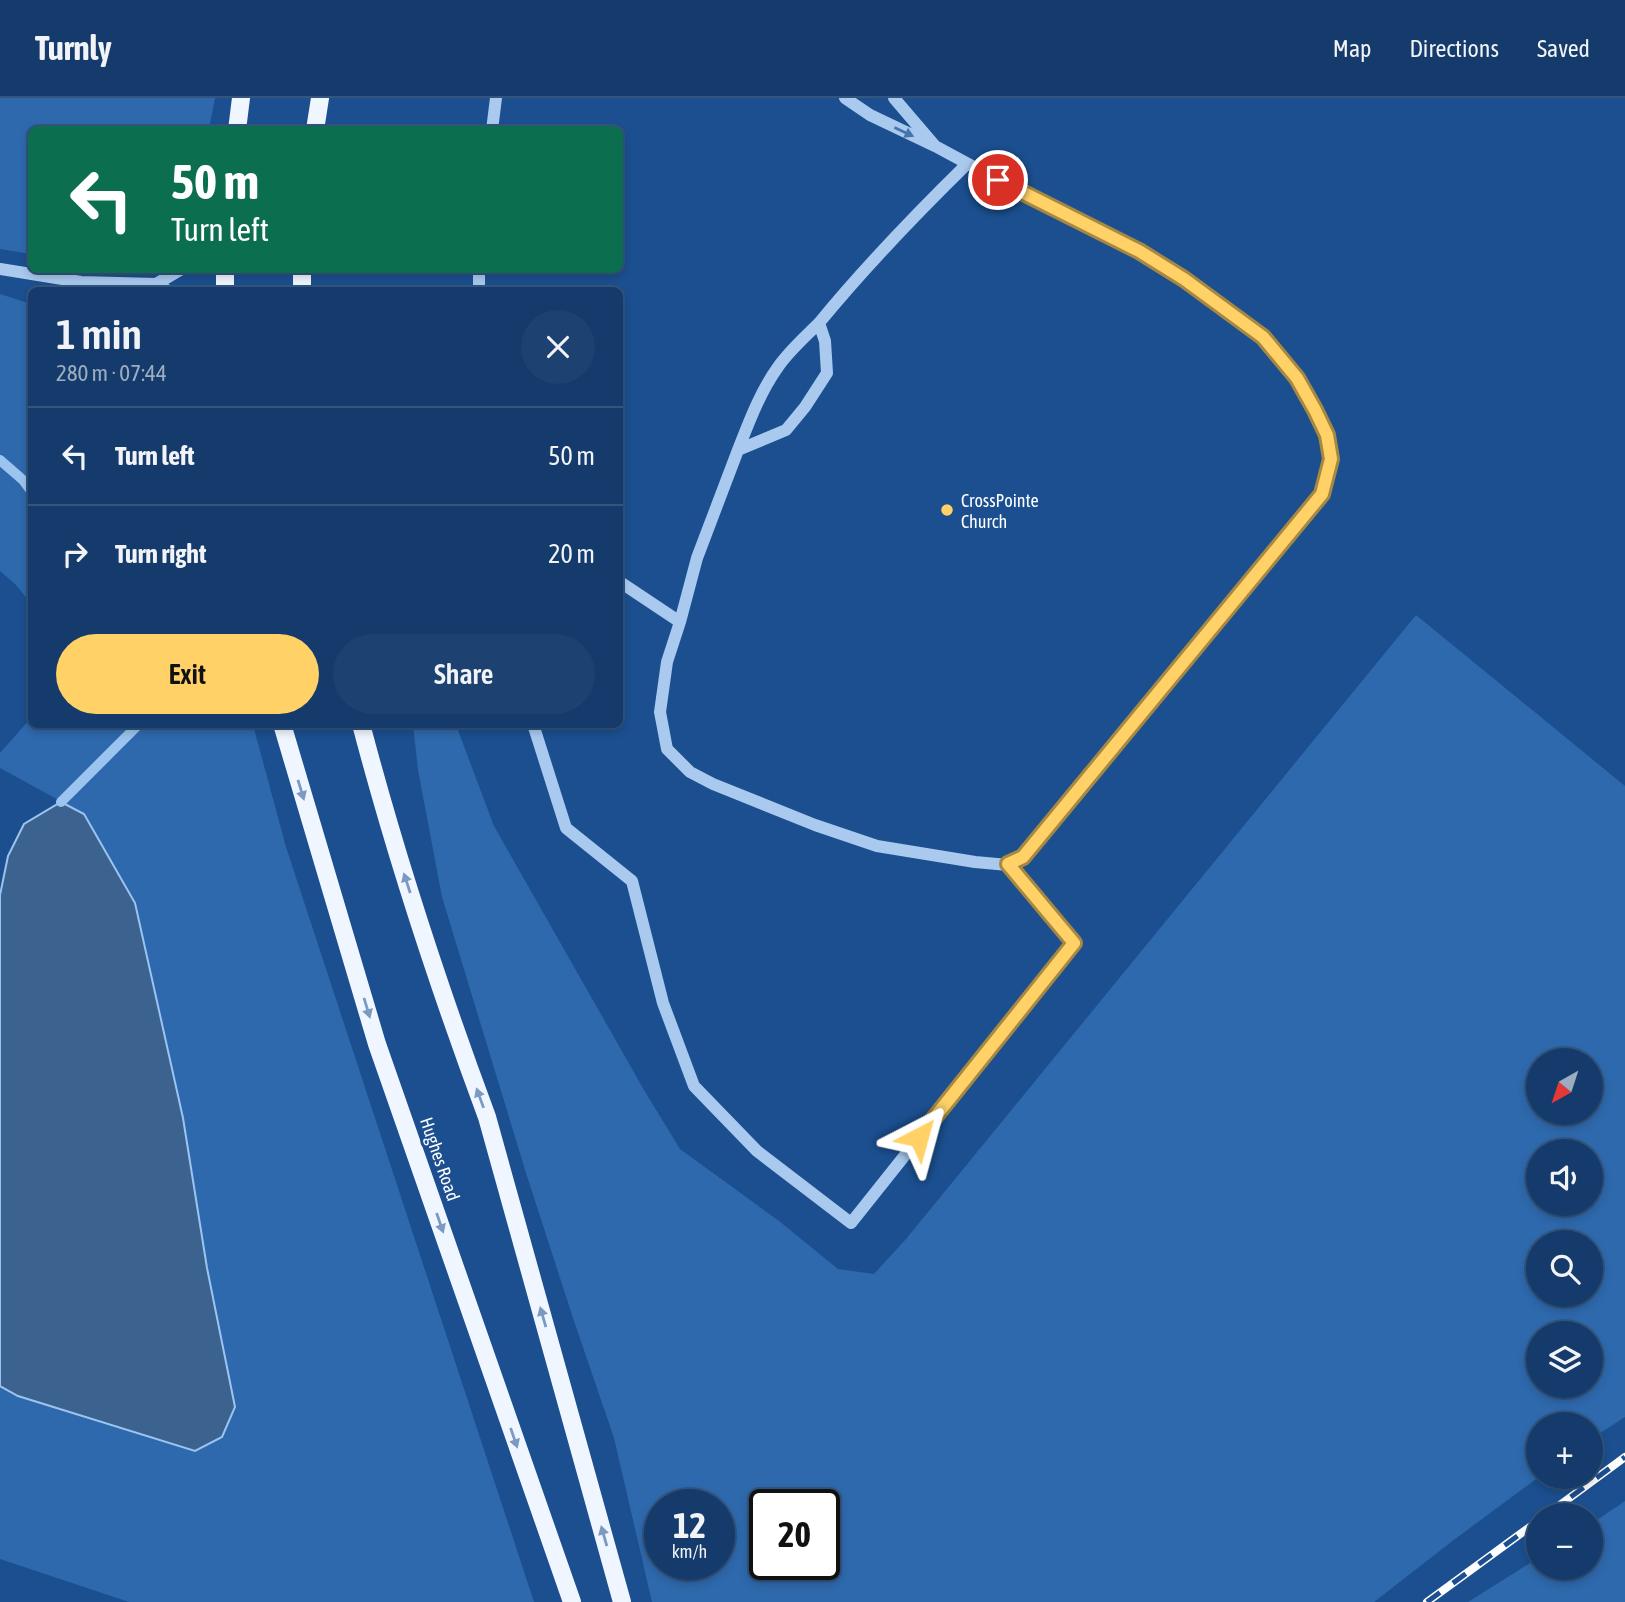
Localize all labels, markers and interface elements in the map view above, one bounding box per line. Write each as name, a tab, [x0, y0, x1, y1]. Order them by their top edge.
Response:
text: Turnly	[35, 29, 112, 67]
text: Map	[1333, 35, 1371, 62]
text: Directions	[1409, 35, 1499, 62]
text: Saved	[1537, 35, 1590, 62]
one-way arrow	[894, 126, 914, 137]
pin	[968, 150, 1028, 210]
text: 50 m	[171, 153, 259, 209]
icon: left	[56, 154, 147, 245]
icon: arrive	[979, 161, 1017, 199]
text: Turn left	[171, 211, 269, 248]
text: 1 min	[56, 310, 142, 358]
button: close	[521, 310, 595, 384]
text: 280 m · 07:44	[56, 360, 167, 386]
icon: left	[56, 437, 94, 475]
text: Turn left	[115, 441, 195, 471]
text: 50 m	[548, 441, 595, 471]
place label: CrossPointe Church	[961, 490, 1039, 532]
marker: CrossPointe Church	[939, 502, 955, 518]
icon: right	[56, 535, 94, 573]
text: Turn right	[115, 539, 206, 569]
text: 20 m	[548, 539, 595, 569]
button: Exit	[56, 634, 319, 714]
button: Share	[333, 634, 595, 714]
one-way arrow	[297, 780, 307, 801]
one-way arrow	[401, 872, 412, 893]
one-way arrow	[362, 998, 372, 1019]
north arrow	[1526, 1048, 1603, 1125]
map controls	[1526, 1048, 1603, 1580]
one-way arrow	[474, 1088, 485, 1109]
position arrow	[882, 1100, 956, 1174]
street label: Hughes Road	[416, 1114, 464, 1204]
button: sound	[1526, 1139, 1603, 1216]
one-way arrow	[435, 1213, 446, 1234]
button: search	[1526, 1230, 1603, 1307]
one-way arrow	[537, 1306, 547, 1327]
button: layers	[1526, 1321, 1603, 1398]
button: +	[1526, 1412, 1603, 1489]
one-way arrow	[509, 1428, 520, 1449]
speed limit sign: 20	[749, 1489, 840, 1580]
button: −	[1526, 1503, 1603, 1580]
text: 12	[673, 1505, 706, 1545]
one-way arrow	[598, 1525, 608, 1546]
text: km/h	[672, 1541, 707, 1562]

